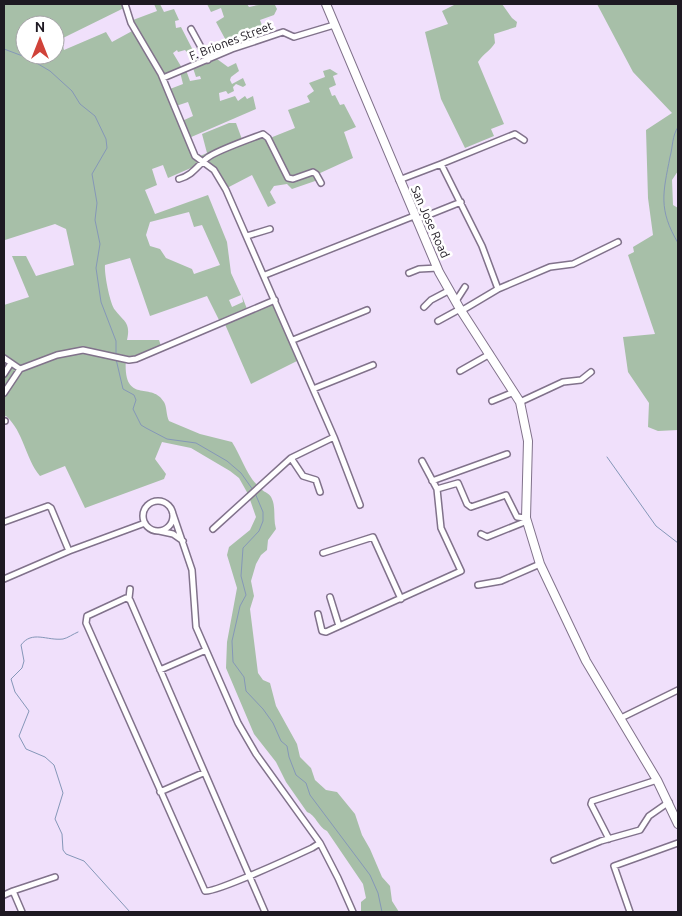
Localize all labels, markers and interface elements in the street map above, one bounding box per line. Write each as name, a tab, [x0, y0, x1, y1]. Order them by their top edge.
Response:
north arrow	[15, 15, 65, 65]
text: N	[35, 19, 45, 35]
street label: F. Briones Street	[187, 19, 275, 62]
street label: San Jose Road	[409, 184, 452, 260]

